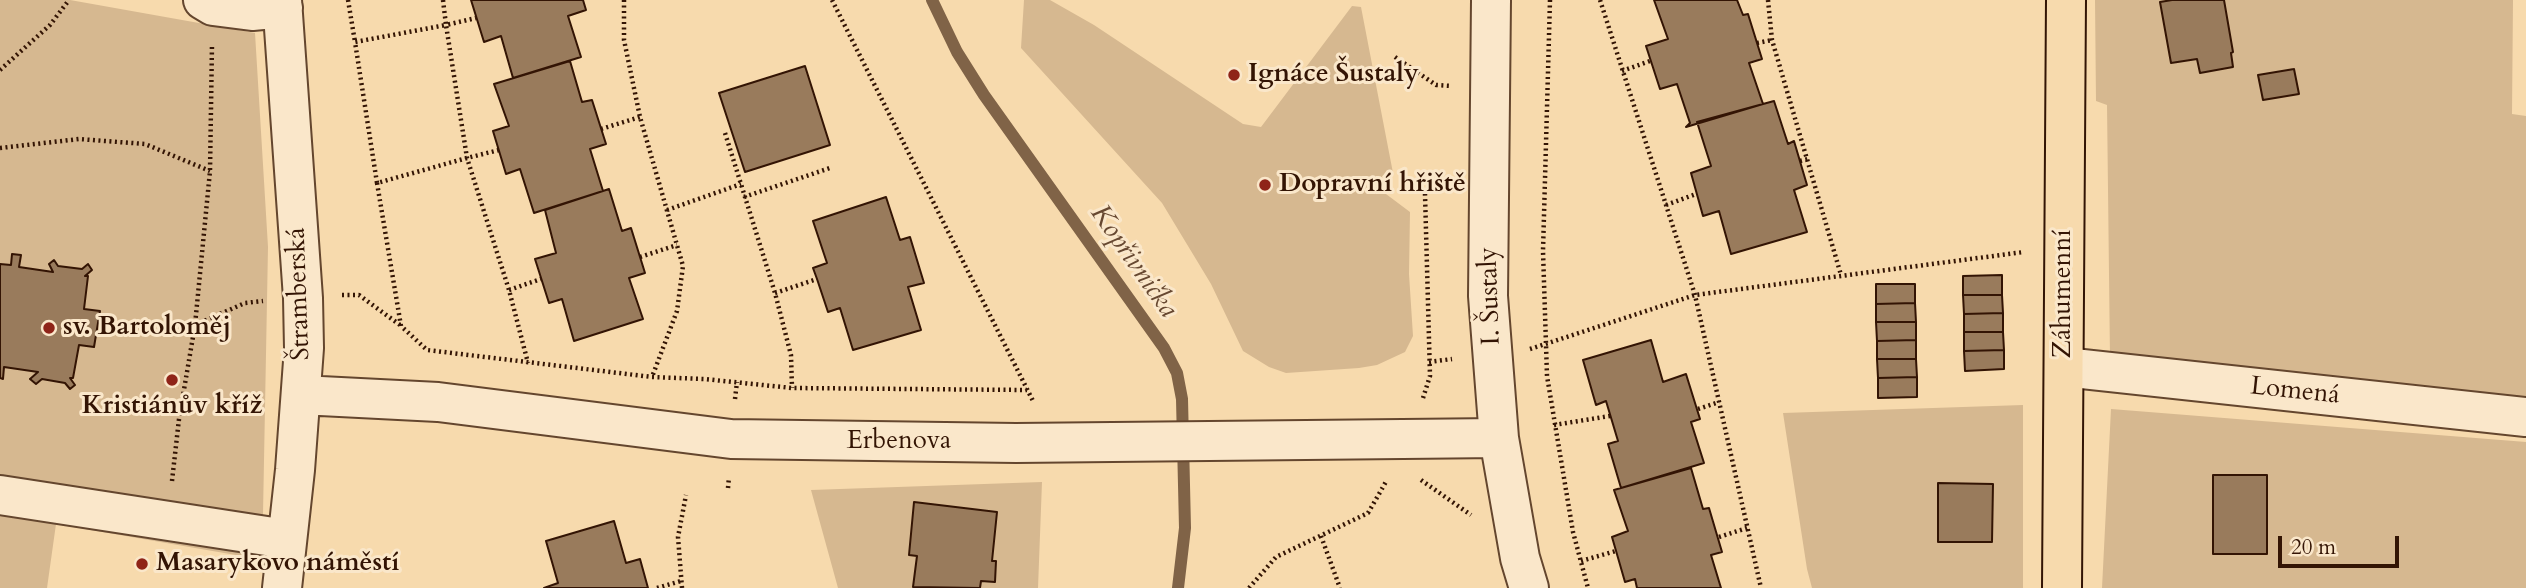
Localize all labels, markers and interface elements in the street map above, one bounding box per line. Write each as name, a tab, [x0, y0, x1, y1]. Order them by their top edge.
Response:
place label: Ignáce Šustaly	[1248, 59, 1419, 91]
marker: Ignáce Šustaly	[1226, 67, 1242, 83]
place label: Dopravní hřiště	[1279, 169, 1466, 201]
marker: Dopravní hřiště	[1257, 177, 1273, 193]
water label: Kopřivnička	[1082, 199, 1184, 325]
street label: Štramberská	[282, 227, 318, 361]
street label: Záhumenní	[2048, 230, 2080, 358]
street label: I. Šustaly	[1474, 246, 1508, 346]
place label: sv. Bartoloměj	[63, 312, 231, 344]
marker: sv. Bartoloměj	[41, 320, 57, 336]
marker: Kristiánův kříž	[164, 372, 180, 388]
street label: Lomená	[2249, 372, 2341, 412]
place label: Kristiánův kříž	[82, 391, 262, 423]
street label: Erbenova	[847, 426, 951, 458]
scale bar	[2281, 522, 2402, 566]
text: 20 m	[2291, 533, 2336, 562]
place label: Masarykovo náměstí	[156, 548, 400, 580]
marker: Masarykovo náměstí	[134, 556, 150, 572]

